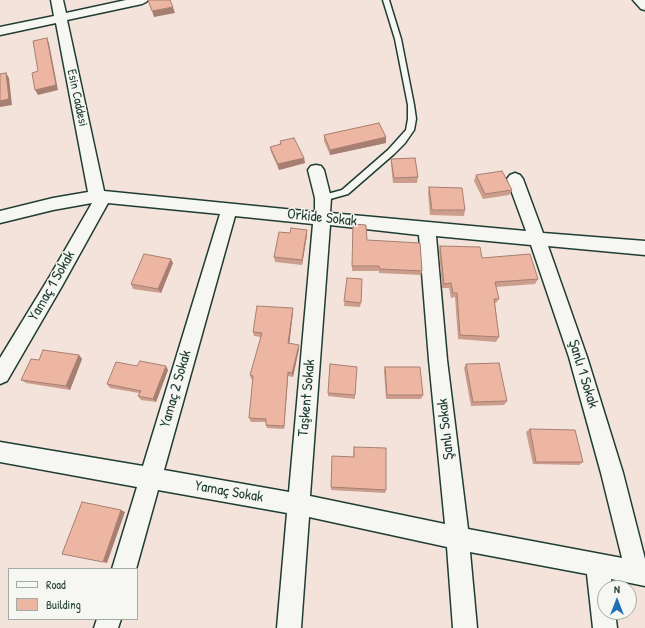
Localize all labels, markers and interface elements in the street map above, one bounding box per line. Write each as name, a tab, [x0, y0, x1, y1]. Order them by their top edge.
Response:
street label: Esin Caddesi	[63, 68, 91, 128]
street label: Orkide Sokak	[286, 205, 358, 231]
street label: Yamaç 1 Sokak	[25, 248, 79, 324]
street label: Şanlı 1 Sokak	[564, 338, 602, 410]
street label: Yamaç 2 Sokak	[156, 348, 196, 430]
street label: Taşkent Sokak	[295, 359, 319, 437]
street label: Şanlı Sokak	[434, 397, 458, 461]
street label: Yamaç Sokak	[193, 477, 265, 507]
legend	[8, 568, 138, 620]
text: Road	[46, 576, 66, 593]
north arrow	[597, 580, 637, 620]
text: N	[614, 582, 620, 596]
text: Building	[46, 596, 81, 613]

